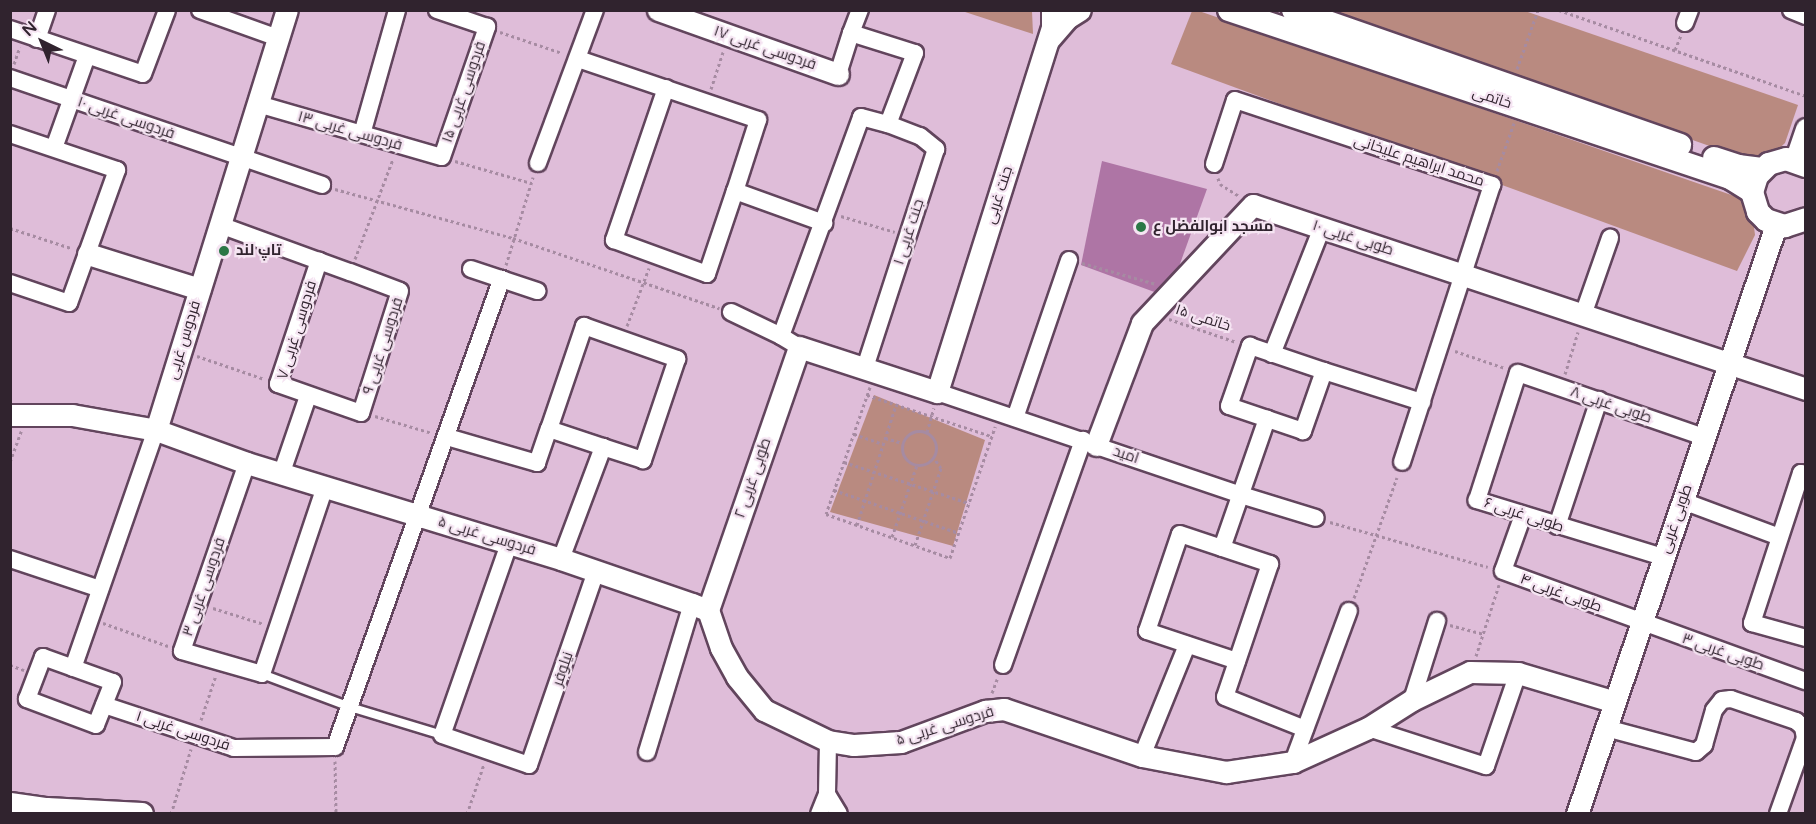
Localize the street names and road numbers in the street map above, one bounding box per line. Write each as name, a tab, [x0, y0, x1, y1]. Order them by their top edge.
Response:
street label: فردوسی غربی ۱۷	[711, 22, 819, 74]
street label: فردوسی غربی ۱۵	[438, 39, 490, 145]
street label: خاتمی	[1470, 83, 1514, 113]
street label: فردوسی غربی ۱۰	[75, 93, 177, 143]
street label: فردوسی غربی ۱۳	[296, 107, 404, 155]
street label: محمد ابراهیم علیخانی	[1352, 131, 1486, 191]
street label: جنت غربی	[981, 164, 1017, 226]
street label: جنت غربی ۱	[890, 197, 928, 267]
street label: طوبی غربی ۱۰	[1310, 216, 1396, 260]
street label: فردوسی غربی ۷	[273, 278, 321, 382]
street label: فردوسی غربی ۹	[359, 295, 407, 397]
street label: فردوس غربی	[163, 298, 205, 382]
street label: خاتمی ۱۵	[1173, 301, 1233, 335]
street label: طوبی غربی ۸	[1568, 383, 1654, 427]
street label: طوبی غربی ۲	[731, 436, 775, 520]
street label: امید	[1111, 442, 1141, 468]
street label: طوبی غربی	[1656, 482, 1696, 556]
street label: طوبی غربی ۶	[1482, 494, 1566, 536]
street label: فردوسی غربی ۵	[436, 513, 538, 559]
street label: فردوسی غربی ۳	[179, 535, 229, 639]
street label: طوبی غربی ۴	[1518, 570, 1604, 616]
street label: طوبی غربی ۳	[1680, 630, 1766, 674]
street label: نیلوفر	[549, 649, 577, 689]
street label: فردوسی غربی ۵	[894, 703, 996, 749]
street label: فردوسی غربی ۱	[134, 707, 232, 755]

